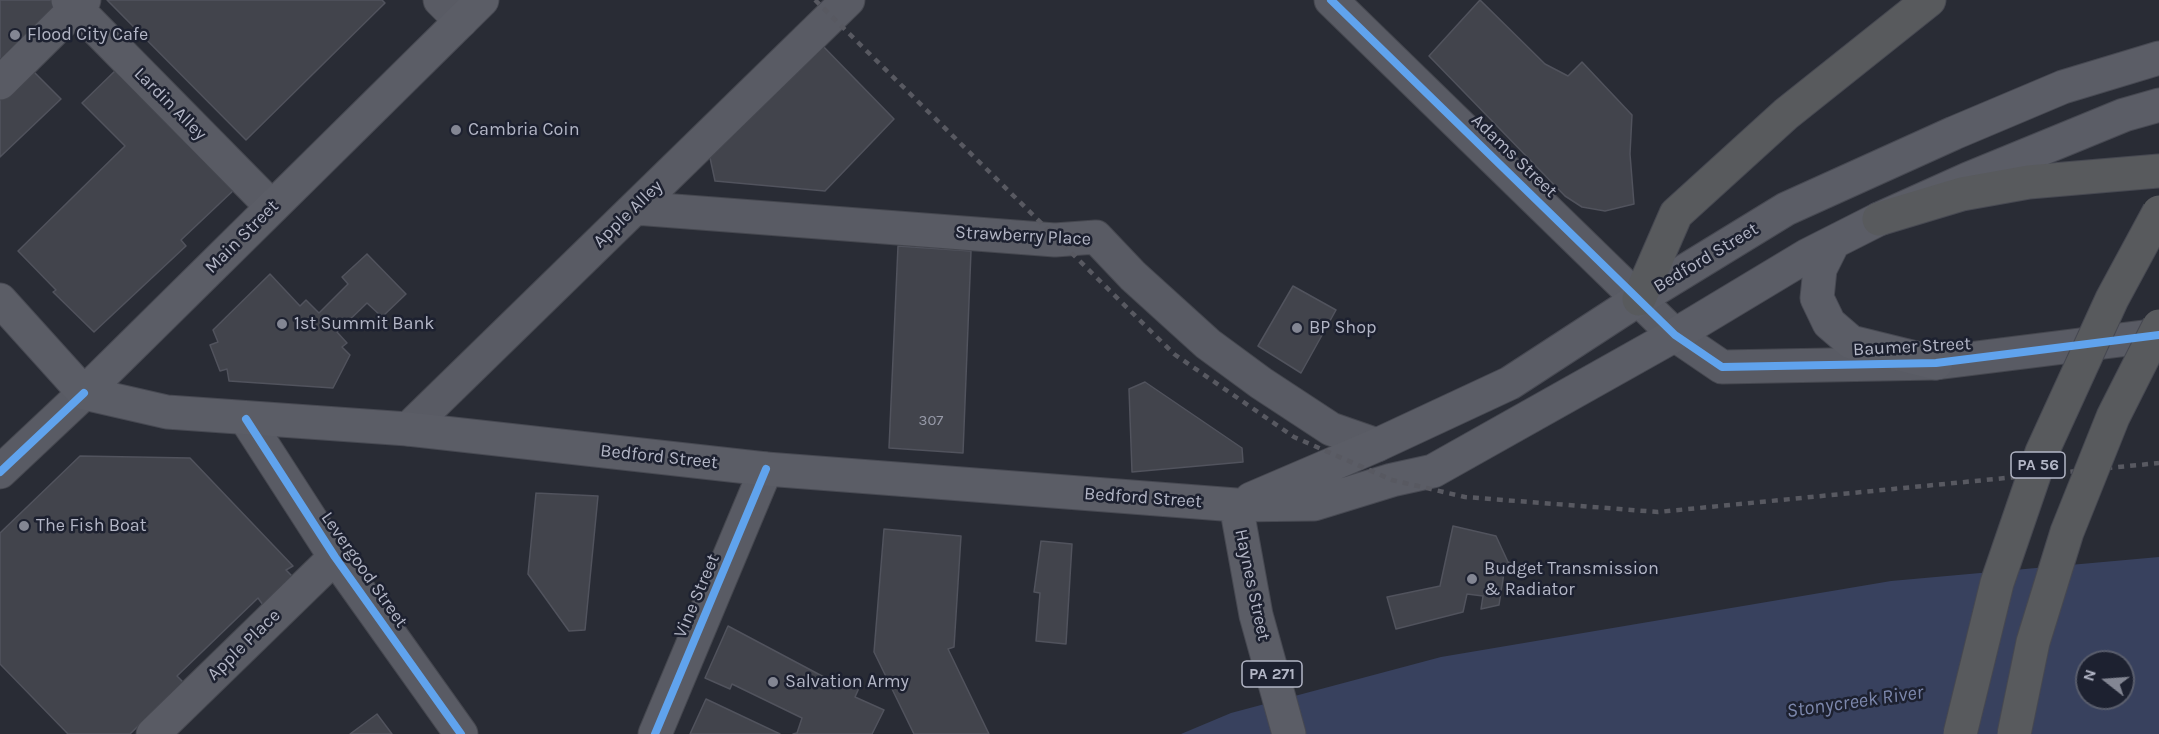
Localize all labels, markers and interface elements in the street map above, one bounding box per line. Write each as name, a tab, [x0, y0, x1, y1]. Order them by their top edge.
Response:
place label: Flood City Cafe	[27, 24, 148, 46]
marker: Flood City Cafe	[8, 28, 22, 42]
street label: Lardin Alley	[129, 63, 211, 145]
street label: Adams Street	[1467, 110, 1561, 202]
place label: Cambria Coin	[468, 119, 580, 141]
marker: Cambria Coin	[449, 123, 463, 137]
street label: Apple Alley	[589, 176, 667, 252]
street label: Main Street	[201, 196, 283, 278]
street label: Bedford Street	[1650, 218, 1762, 298]
street label: Strawberry Place	[954, 222, 1092, 250]
place label: 1st Summit Bank	[294, 313, 434, 335]
marker: 1st Summit Bank	[275, 317, 289, 331]
place label: BP Shop	[1309, 317, 1377, 339]
marker: BP Shop	[1290, 321, 1304, 335]
street label: Baumer Street	[1852, 333, 1972, 361]
house number: 307	[919, 412, 943, 430]
street label: Bedford Street	[599, 440, 719, 474]
road number: PA 56	[2011, 452, 2065, 478]
street label: Bedford Street	[1083, 483, 1203, 513]
street label: Levergood Street	[316, 508, 412, 632]
place label: The Fish Boat	[36, 515, 146, 537]
marker: The Fish Boat	[17, 519, 31, 533]
street label: Haynes Street	[1230, 527, 1274, 643]
street label: Vine Street	[670, 551, 724, 641]
place label: Budget Transmission & Radiator	[1484, 558, 1659, 600]
marker: Budget Transmission & Radiator	[1465, 572, 1479, 586]
street label: Apple Place	[203, 605, 285, 685]
north arrow	[2075, 650, 2135, 710]
road number: PA 271	[1242, 661, 1302, 687]
text: N	[2078, 667, 2100, 683]
place label: Salvation Army	[785, 671, 909, 693]
marker: Salvation Army	[766, 675, 780, 689]
water label: Stonycreek River	[1785, 681, 1925, 723]

